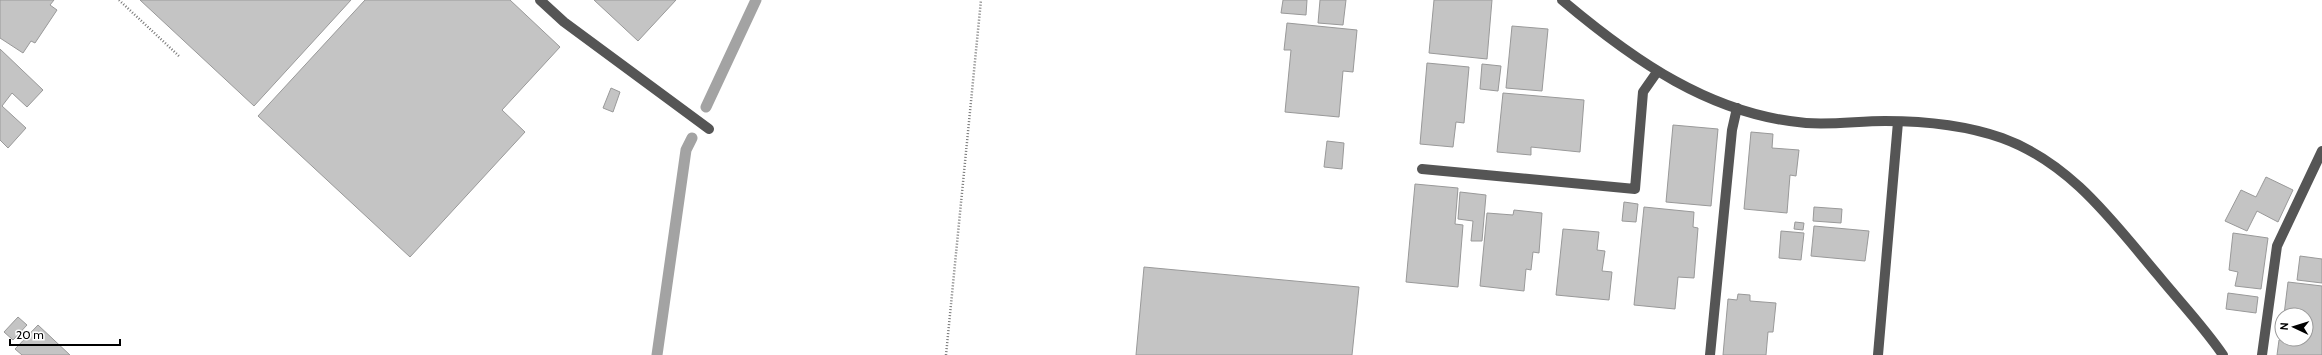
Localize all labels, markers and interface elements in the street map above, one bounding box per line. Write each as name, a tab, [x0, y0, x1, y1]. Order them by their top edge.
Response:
north arrow	[2274, 307, 2314, 347]
scale bar	[10, 321, 120, 347]
text: N	[2277, 322, 2291, 331]
text: 20 m	[16, 327, 44, 342]

